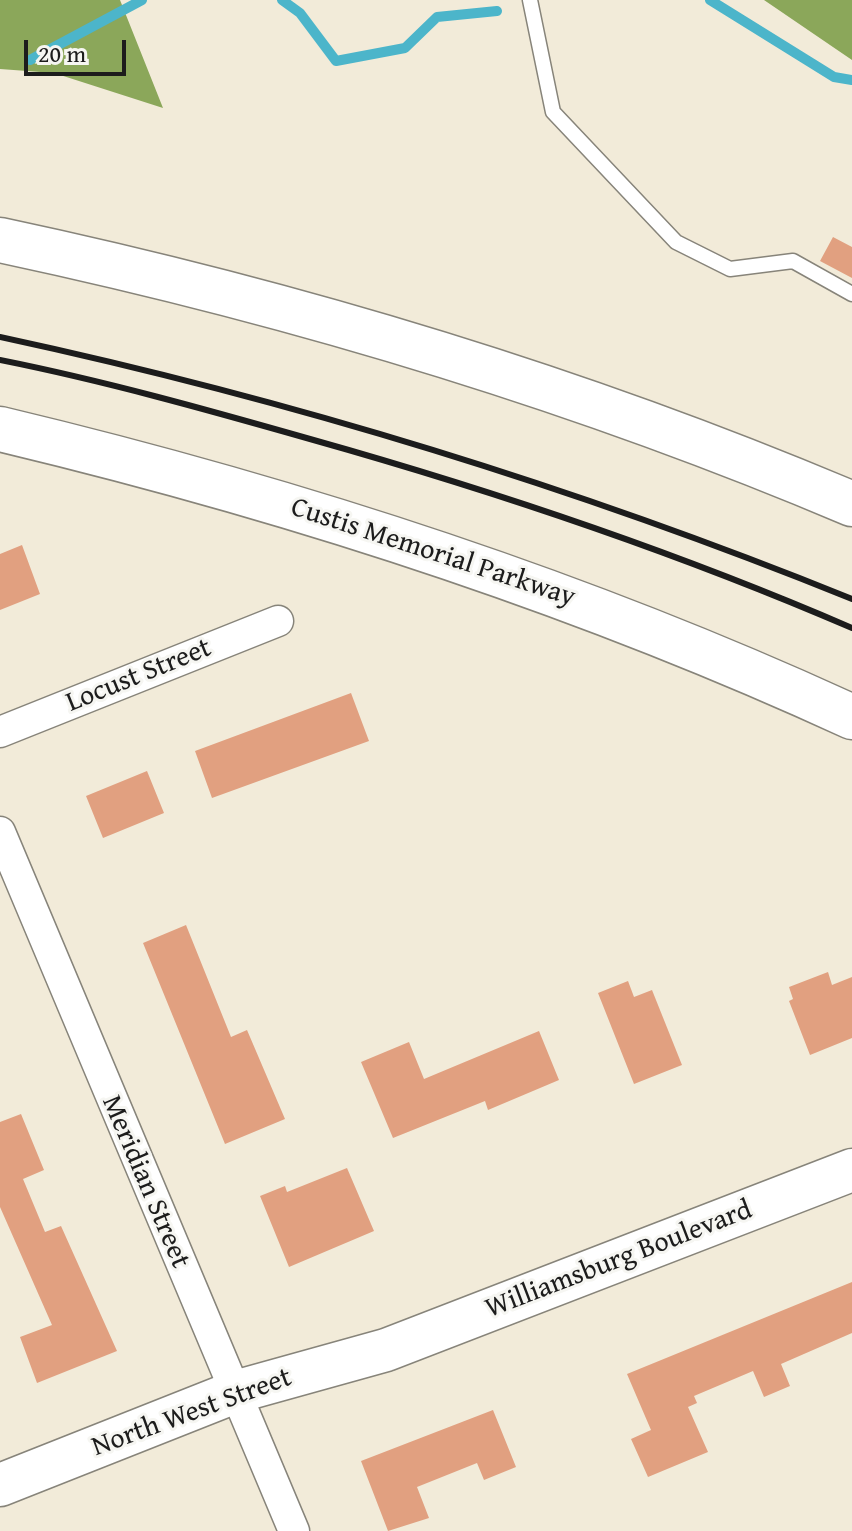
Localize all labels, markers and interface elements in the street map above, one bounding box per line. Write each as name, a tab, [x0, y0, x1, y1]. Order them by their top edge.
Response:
scale bar	[28, 24, 130, 74]
text: 20 m	[38, 36, 86, 71]
street label: Custis Memorial Parkway	[287, 491, 579, 615]
street label: Locust Street	[62, 632, 216, 720]
street label: Meridian Street	[94, 1091, 196, 1273]
street label: Williamsburg Boulevard	[481, 1194, 757, 1326]
street label: North West Street	[88, 1361, 296, 1465]

